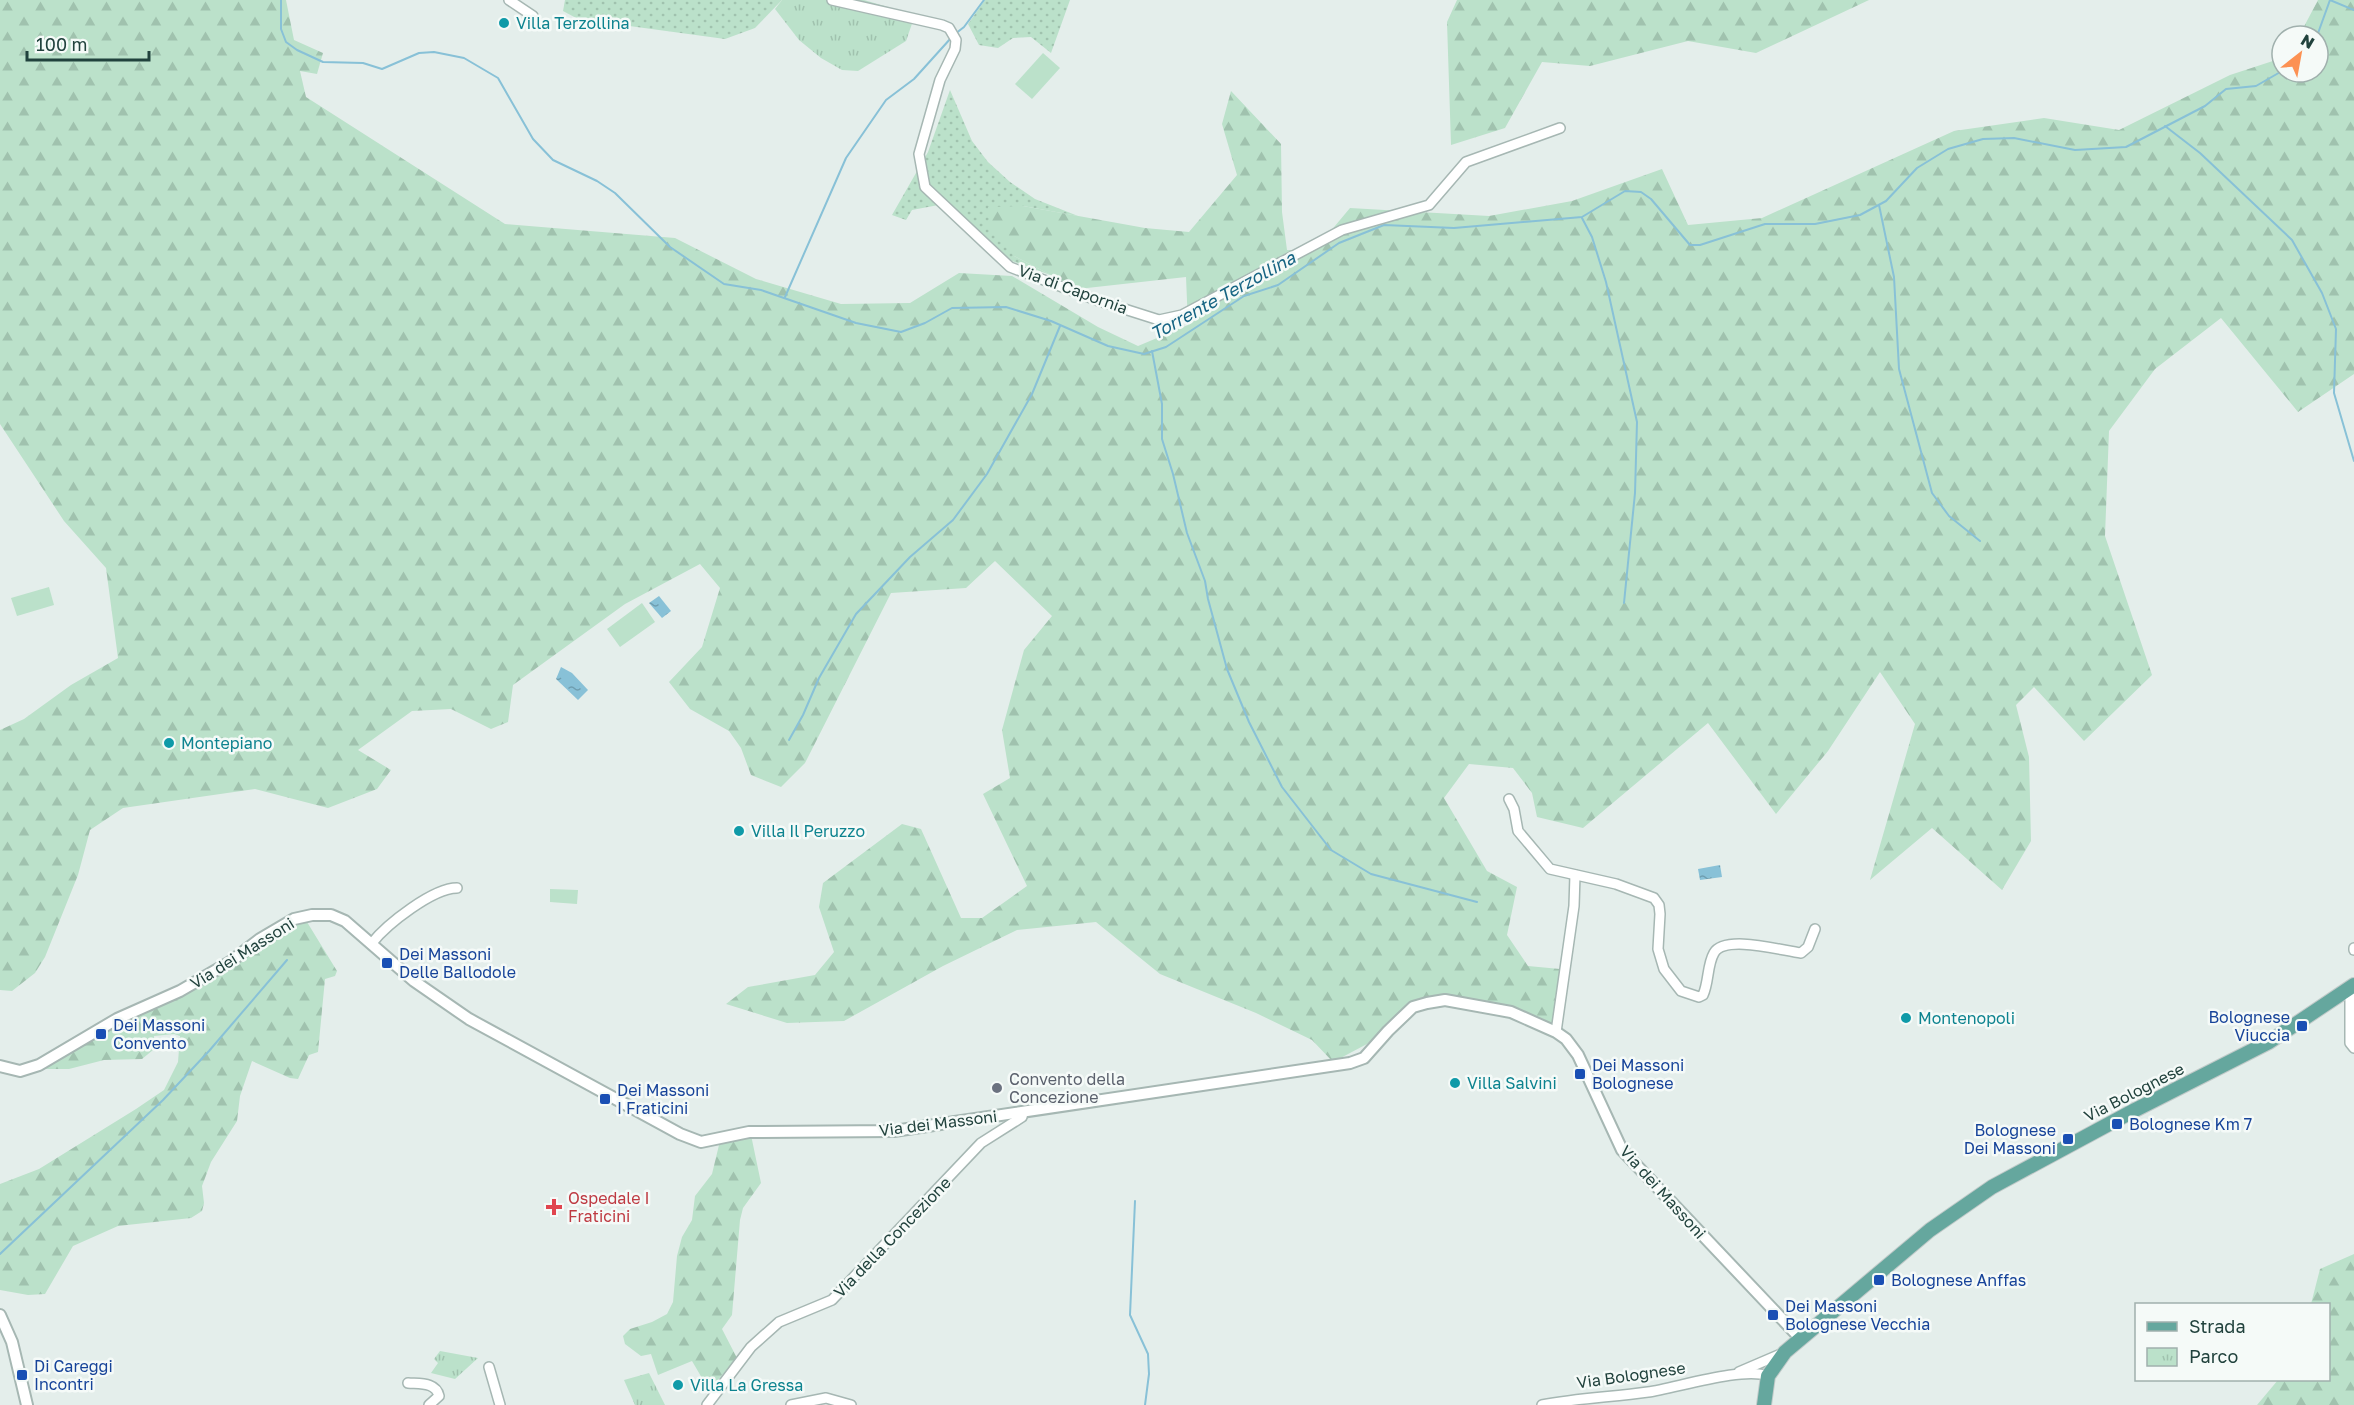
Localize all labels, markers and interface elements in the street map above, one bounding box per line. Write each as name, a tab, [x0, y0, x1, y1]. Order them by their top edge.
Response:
place label: Villa Terzollina	[516, 13, 630, 33]
marker: Villa Terzollina	[497, 16, 511, 30]
scale bar	[27, 24, 148, 62]
north arrow	[2270, 24, 2330, 84]
text: N	[2297, 29, 2318, 53]
text: 100 m	[36, 33, 87, 55]
water label: Torrente Terzollina	[1146, 246, 1300, 344]
street label: Via di Capornia	[1016, 260, 1130, 318]
place label: Montepiano	[181, 733, 272, 753]
marker: Montepiano	[162, 736, 176, 750]
place label: Villa Il Peruzzo	[751, 821, 865, 841]
marker: Villa Il Peruzzo	[732, 824, 746, 838]
street label: Via dei Massoni	[186, 913, 298, 993]
place label: Dei Massoni Delle Ballodole	[399, 944, 516, 982]
marker: Dei Massoni Delle Ballodole	[380, 956, 394, 970]
place label: Bolognese Viuccia	[2208, 1007, 2290, 1045]
place label: Montenopoli	[1918, 1008, 2015, 1028]
marker: Montenopoli	[1899, 1011, 1913, 1025]
place label: Dei Massoni Convento	[113, 1015, 205, 1053]
marker: Bolognese Viuccia	[2295, 1019, 2309, 1033]
marker: Dei Massoni Convento	[94, 1027, 108, 1041]
place label: Dei Massoni Bolognese	[1592, 1055, 1684, 1093]
street label: Via Bolognese	[2081, 1058, 2187, 1126]
marker: Dei Massoni Bolognese	[1573, 1067, 1587, 1081]
place label: Convento della Concezione	[1009, 1069, 1125, 1107]
place label: Villa Salvini	[1467, 1073, 1557, 1093]
marker: Villa Salvini	[1448, 1076, 1462, 1090]
place label: Dei Massoni I Fraticini	[617, 1080, 709, 1118]
marker: Convento della Concezione	[990, 1081, 1004, 1095]
marker: Dei Massoni I Fraticini	[598, 1092, 612, 1106]
street label: Via dei Massoni	[878, 1106, 998, 1140]
place label: Bolognese Km 7	[2129, 1114, 2252, 1134]
marker: Bolognese Km 7	[2110, 1117, 2124, 1131]
place label: Bolognese Dei Massoni	[1964, 1120, 2056, 1158]
marker: Bolognese Dei Massoni	[2061, 1132, 2075, 1146]
street label: Via dei Massoni	[1616, 1141, 1710, 1243]
street label: Via della Concezione	[829, 1173, 955, 1301]
place label: Ospedale I Fraticini	[568, 1188, 650, 1226]
marker: Ospedale I Fraticini	[545, 1198, 563, 1216]
place label: Bolognese Anffas	[1891, 1270, 2026, 1290]
marker: Bolognese Anffas	[1872, 1273, 1886, 1287]
place label: Dei Massoni Bolognese Vecchia	[1785, 1296, 1930, 1334]
legend	[2135, 1303, 2330, 1381]
marker: Dei Massoni Bolognese Vecchia	[1766, 1308, 1780, 1322]
text: Strada	[2189, 1315, 2246, 1337]
text: Parco	[2189, 1345, 2238, 1367]
place label: Di Careggi Incontri	[34, 1356, 113, 1394]
street label: Via Bolognese	[1575, 1357, 1687, 1393]
marker: Di Careggi Incontri	[15, 1368, 29, 1382]
place label: Villa La Gressa	[690, 1375, 803, 1395]
marker: Villa La Gressa	[671, 1378, 685, 1392]

